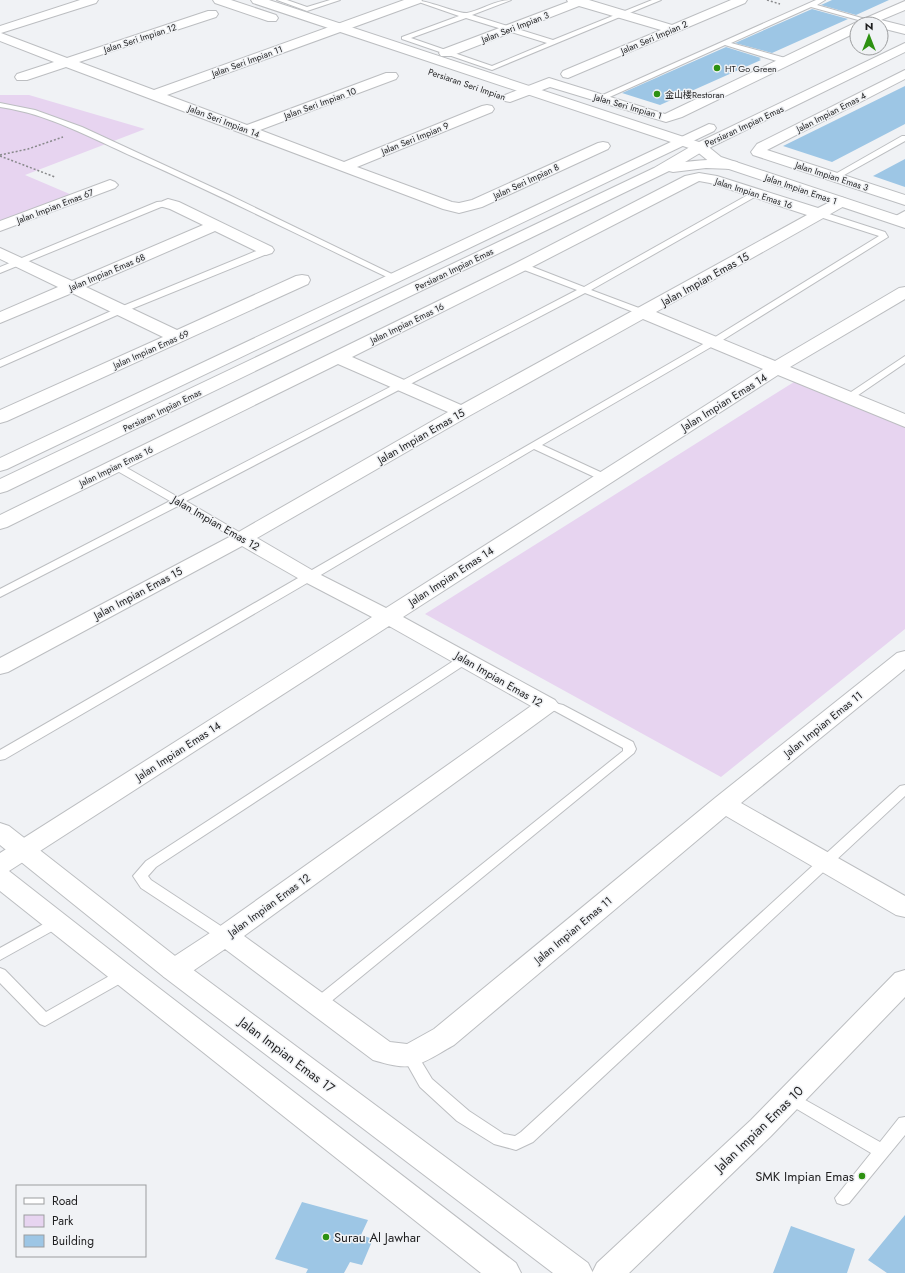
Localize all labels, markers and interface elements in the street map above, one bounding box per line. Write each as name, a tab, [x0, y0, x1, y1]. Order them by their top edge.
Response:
street label: Jalan Seri Impian 3	[478, 8, 551, 46]
north arrow	[849, 16, 889, 56]
street label: Jalan Seri Impian 2	[618, 17, 689, 57]
text: N	[865, 18, 873, 34]
street label: Jalan Seri Impian 12	[101, 20, 178, 56]
street label: Jalan Seri Impian 11	[209, 42, 284, 80]
place label: HT Go Green	[725, 62, 777, 75]
marker: HT Go Green	[712, 63, 722, 73]
street label: Persiaran Seri Impian	[427, 65, 508, 103]
street label: Jalan Seri Impian 10	[281, 84, 358, 122]
place label: 金山楼Restoran	[665, 88, 725, 101]
marker: 金山楼Restoran	[652, 89, 662, 99]
street label: Jalan Impian Emas 4	[793, 89, 868, 136]
street label: Jalan Seri Impian 1	[591, 90, 664, 122]
street label: Jalan Seri Impian 14	[185, 101, 262, 141]
street label: Persiaran Impian Emas	[702, 102, 786, 150]
street label: Jalan Seri Impian 9	[378, 119, 451, 158]
street label: Jalan Impian Emas 3	[793, 158, 870, 194]
street label: Jalan Seri Impian 8	[490, 160, 561, 202]
street label: Jalan Impian Emas 1	[762, 170, 839, 207]
street label: Jalan Impian Emas 16	[713, 174, 794, 212]
street label: Jalan Impian Emas 67	[14, 185, 96, 227]
street label: Persiaran Impian Emas	[413, 244, 496, 294]
street label: Jalan Impian Emas 15	[656, 248, 752, 311]
street label: Jalan Impian Emas 68	[66, 250, 147, 294]
street label: Jalan Impian Emas 16	[367, 299, 446, 347]
street label: Jalan Impian Emas 69	[110, 326, 191, 372]
street label: Jalan Impian Emas 14	[676, 369, 771, 436]
street label: Persiaran Impian Emas	[121, 385, 204, 435]
street label: Jalan Impian Emas 15	[373, 404, 468, 469]
street label: Jalan Impian Emas 16	[76, 442, 155, 490]
street label: Jalan Impian Emas 12	[168, 490, 263, 555]
street label: Jalan Impian Emas 14	[404, 542, 497, 611]
street label: Jalan Impian Emas 15	[89, 563, 185, 624]
street label: Jalan Impian Emas 12	[451, 646, 546, 711]
street label: Jalan Impian Emas 11	[779, 687, 866, 762]
street label: Jalan Impian Emas 14	[131, 717, 224, 786]
street label: Jalan Impian Emas 12	[223, 870, 314, 942]
street label: Jalan Impian Emas 11	[529, 893, 615, 969]
street label: Jalan Impian Emas 17	[233, 1011, 339, 1098]
street label: Jalan Impian Emas 10	[709, 1081, 808, 1178]
place label: SMK Impian Emas	[755, 1167, 854, 1186]
marker: SMK Impian Emas	[857, 1171, 867, 1181]
legend	[16, 1185, 146, 1257]
text: Road	[52, 1192, 78, 1210]
text: Park	[52, 1212, 74, 1230]
place label: Surau Al Jawhar	[334, 1228, 421, 1247]
text: Building	[52, 1232, 94, 1250]
marker: Surau Al Jawhar	[321, 1232, 331, 1242]

